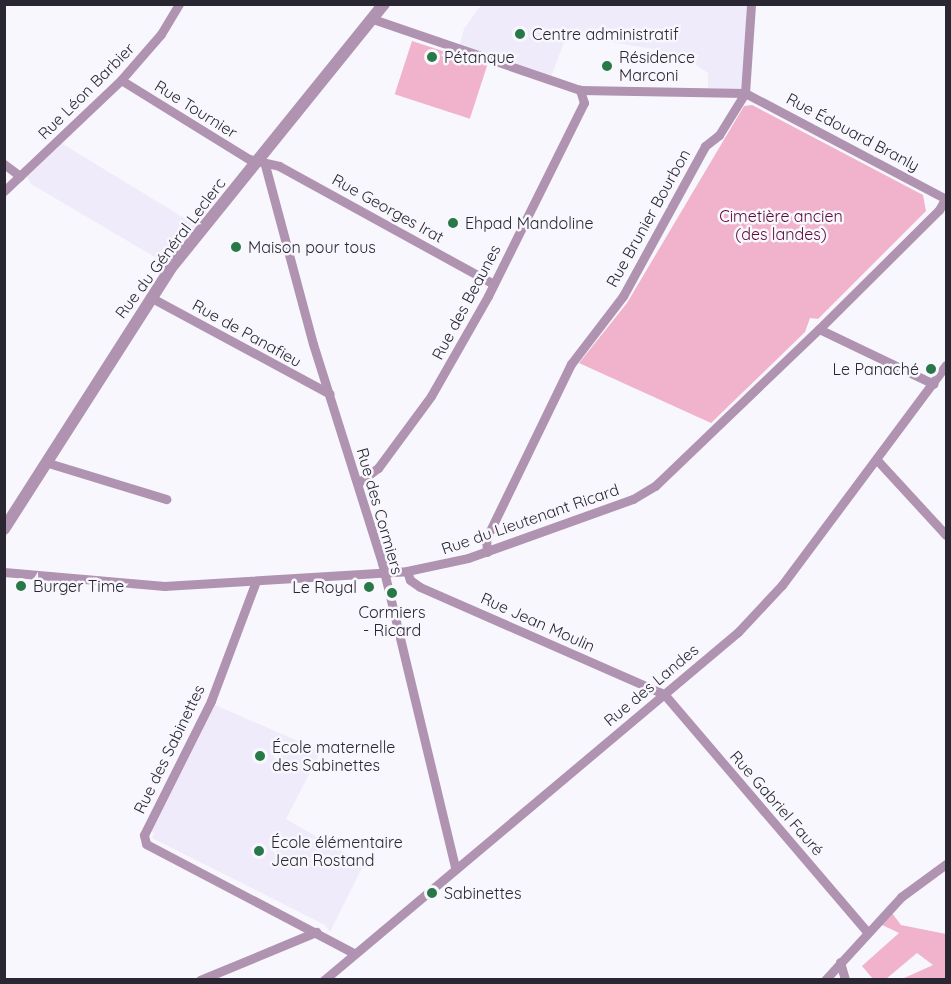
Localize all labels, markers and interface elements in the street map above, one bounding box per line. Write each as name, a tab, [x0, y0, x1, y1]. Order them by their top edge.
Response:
place label: Centre administratif	[532, 24, 679, 44]
marker: Centre administratif	[513, 27, 527, 41]
street label: Rue Léon Barbier	[34, 39, 138, 143]
place label: Pétanque	[444, 47, 515, 67]
place label: Résidence Marconi	[619, 47, 695, 85]
marker: Pétanque	[425, 50, 439, 64]
marker: Résidence Marconi	[600, 59, 614, 73]
street label: Rue Tournier	[151, 76, 241, 142]
street label: Rue Édouard Branly	[783, 89, 923, 175]
street label: Rue Brunier Bourbon	[602, 146, 694, 290]
street label: Rue Georges Irat	[329, 169, 447, 247]
street label: Rue du Général Leclerc	[111, 174, 229, 322]
park label: Cimetière ancien (des landes)	[719, 206, 843, 244]
place label: Ehpad Mandoline	[465, 213, 594, 233]
marker: Ehpad Mandoline	[446, 216, 460, 230]
place label: Maison pour tous	[248, 237, 376, 257]
marker: Maison pour tous	[229, 240, 243, 254]
street label: Rue des Beaunes	[428, 241, 504, 363]
street label: Rue de Panafieu	[189, 295, 305, 371]
place label: Le Panaché	[833, 359, 919, 379]
marker: Le Panaché	[924, 362, 938, 376]
street label: Rue des Cormiers	[353, 446, 407, 576]
street label: Rue du Lieutenant Ricard	[439, 480, 621, 558]
place label: Burger Time	[33, 576, 124, 596]
place label: Le Royal	[292, 577, 357, 597]
marker: Burger Time	[14, 579, 28, 593]
marker: Le Royal	[362, 580, 376, 594]
marker: Cormiers - Ricard	[385, 586, 399, 600]
street label: Rue Jean Moulin	[478, 588, 598, 656]
place label: Cormiers - Ricard	[359, 602, 425, 640]
street label: Rue des Landes	[600, 640, 702, 730]
street label: Rue des Sabinettes	[129, 681, 209, 817]
place label: École maternelle des Sabinettes	[272, 737, 395, 775]
street label: Rue Gabriel Fauré	[726, 747, 828, 859]
marker: École maternelle des Sabinettes	[253, 749, 267, 763]
place label: École élémentaire Jean Rostand	[271, 832, 403, 870]
marker: École élémentaire Jean Rostand	[252, 844, 266, 858]
place label: Sabinettes	[444, 883, 521, 903]
marker: Sabinettes	[425, 886, 439, 900]

